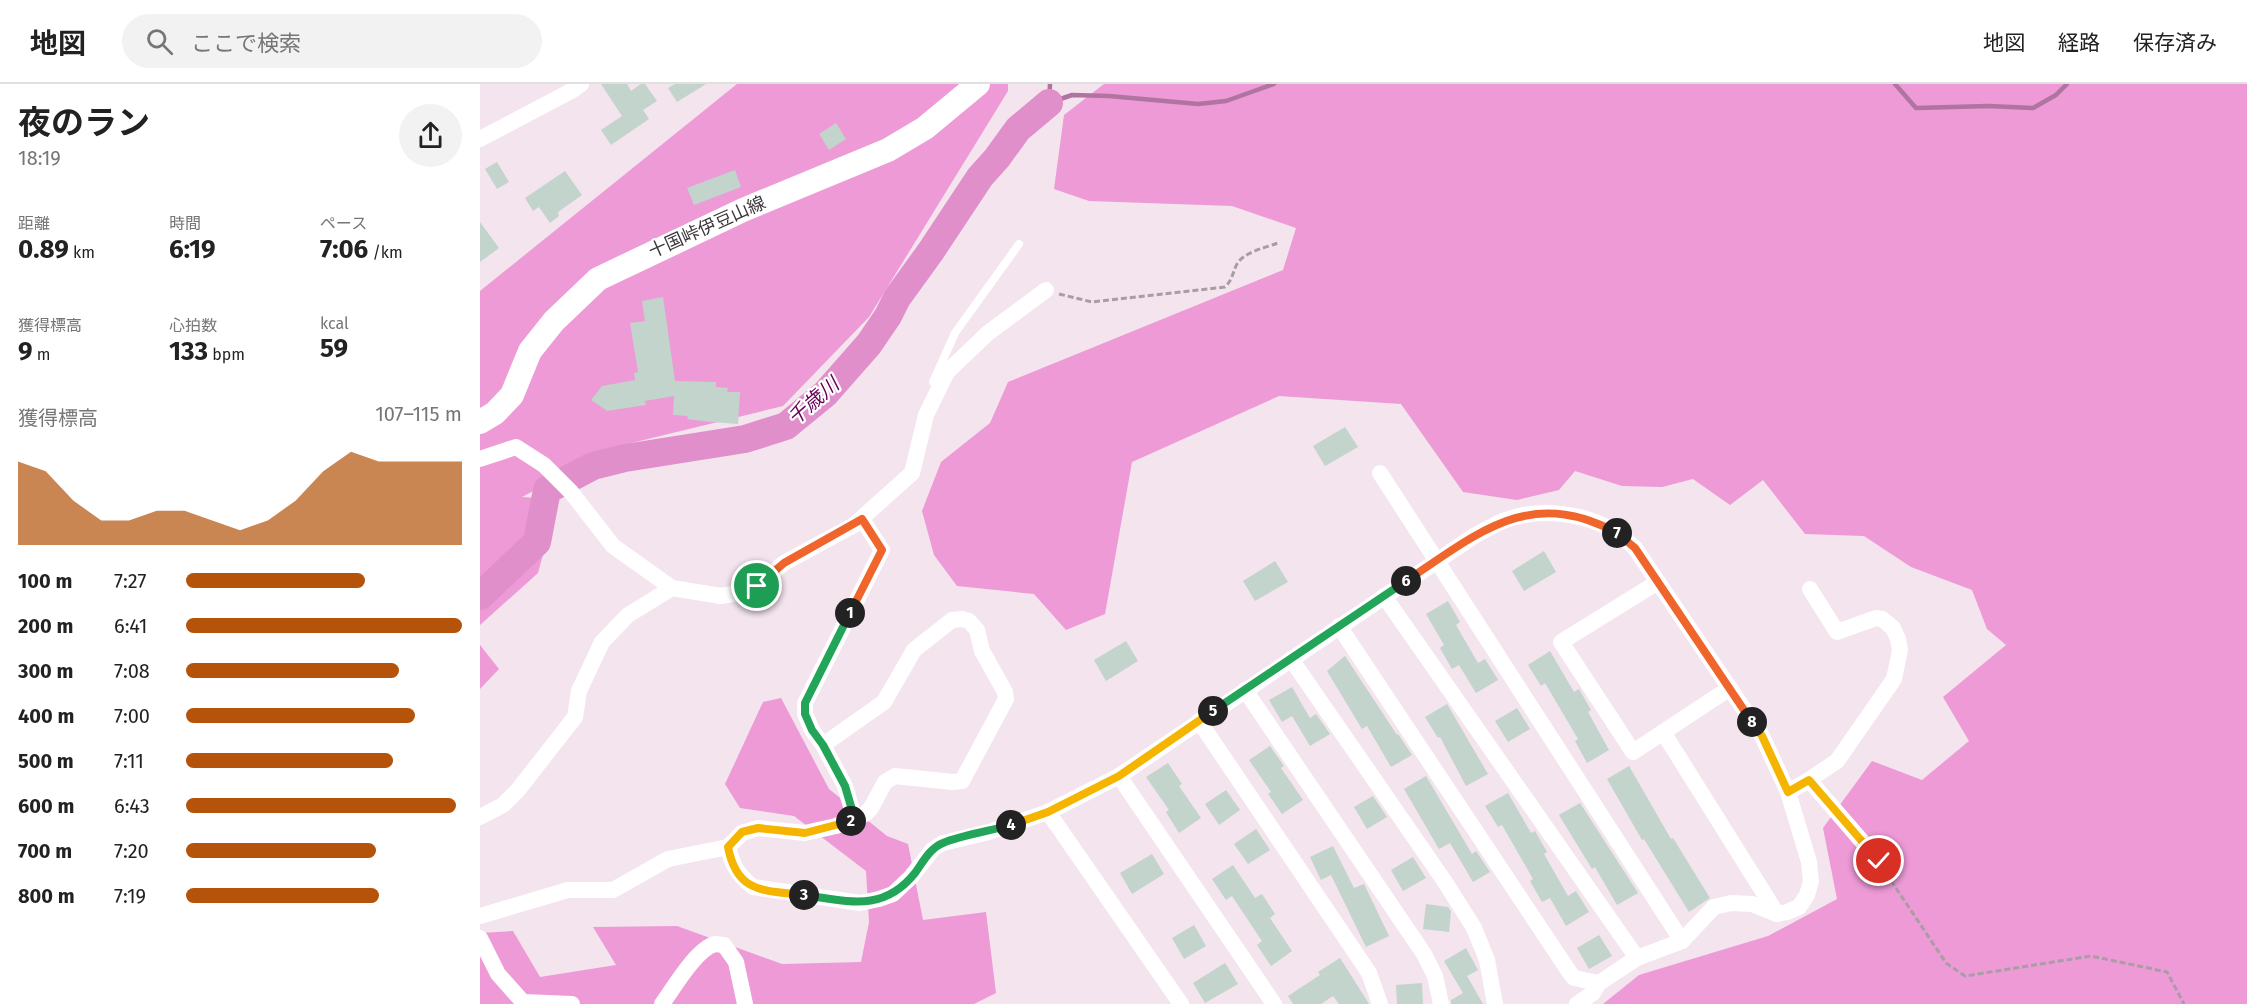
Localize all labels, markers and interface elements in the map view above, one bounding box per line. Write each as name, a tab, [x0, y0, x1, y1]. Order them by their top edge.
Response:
search box	[122, 14, 542, 68]
icon: search	[143, 25, 176, 58]
text: 地図	[30, 27, 86, 60]
text: ここで検索	[191, 30, 301, 57]
text: 地図	[1983, 30, 2025, 56]
text: 経路	[2058, 30, 2100, 56]
text: 保存済み	[2133, 30, 2217, 56]
text: 夜のラン	[18, 103, 150, 143]
button: share	[399, 104, 462, 167]
text: 18:19	[18, 146, 61, 170]
street label: 十国峠伊豆山線	[645, 191, 769, 263]
text: 距離	[18, 214, 50, 233]
text: 時間	[169, 214, 201, 233]
text: ペース	[320, 214, 367, 233]
text: 0.89	[18, 234, 69, 265]
text: 6:19	[169, 234, 216, 265]
text: 7:06	[320, 234, 368, 265]
text: km	[69, 243, 95, 262]
text: /km	[368, 243, 403, 262]
text: kcal	[320, 314, 349, 333]
text: 獲得標高	[18, 316, 82, 335]
text: 心拍数	[169, 316, 217, 335]
text: 59	[320, 333, 348, 364]
text: 9	[18, 336, 33, 367]
text: 133	[169, 336, 208, 367]
text: m	[33, 345, 51, 364]
text: bpm	[208, 345, 245, 364]
water label: 千歳川	[782, 371, 845, 430]
text: 107–115 m	[375, 402, 462, 426]
text: 獲得標高	[18, 406, 98, 430]
pin: 7	[1602, 518, 1632, 548]
text: 7	[1613, 523, 1621, 542]
pin	[731, 560, 782, 611]
pin: 6	[1391, 566, 1421, 596]
text: 100 m	[18, 569, 72, 593]
text: 7:27	[114, 569, 146, 593]
icon: arrive	[740, 569, 773, 602]
text: 6	[1401, 571, 1411, 590]
pin: 1	[835, 598, 865, 628]
text: 1	[846, 603, 854, 622]
text: 200 m	[18, 614, 73, 638]
text: 6:41	[114, 614, 148, 638]
text: 300 m	[18, 659, 73, 683]
text: 7:08	[114, 659, 150, 683]
pin: 5	[1198, 696, 1228, 726]
text: 5	[1209, 701, 1217, 720]
text: 400 m	[18, 704, 74, 728]
text: 7:00	[114, 704, 150, 728]
pin: 8	[1737, 707, 1767, 737]
text: 8	[1747, 712, 1757, 731]
text: 500 m	[18, 749, 74, 773]
text: 7:11	[114, 749, 144, 773]
text: 600 m	[18, 794, 74, 818]
text: 6:43	[114, 794, 150, 818]
pin: 2	[836, 806, 866, 836]
pin: 4	[996, 810, 1026, 840]
text: 2	[847, 811, 855, 830]
text: 4	[1006, 815, 1016, 834]
pin	[1853, 835, 1904, 886]
text: 700 m	[18, 839, 72, 863]
text: 7:20	[114, 839, 149, 863]
icon: check	[1862, 844, 1895, 877]
pin: 3	[789, 880, 819, 910]
text: 800 m	[18, 884, 75, 908]
text: 7:19	[114, 884, 146, 908]
text: 3	[800, 885, 808, 904]

